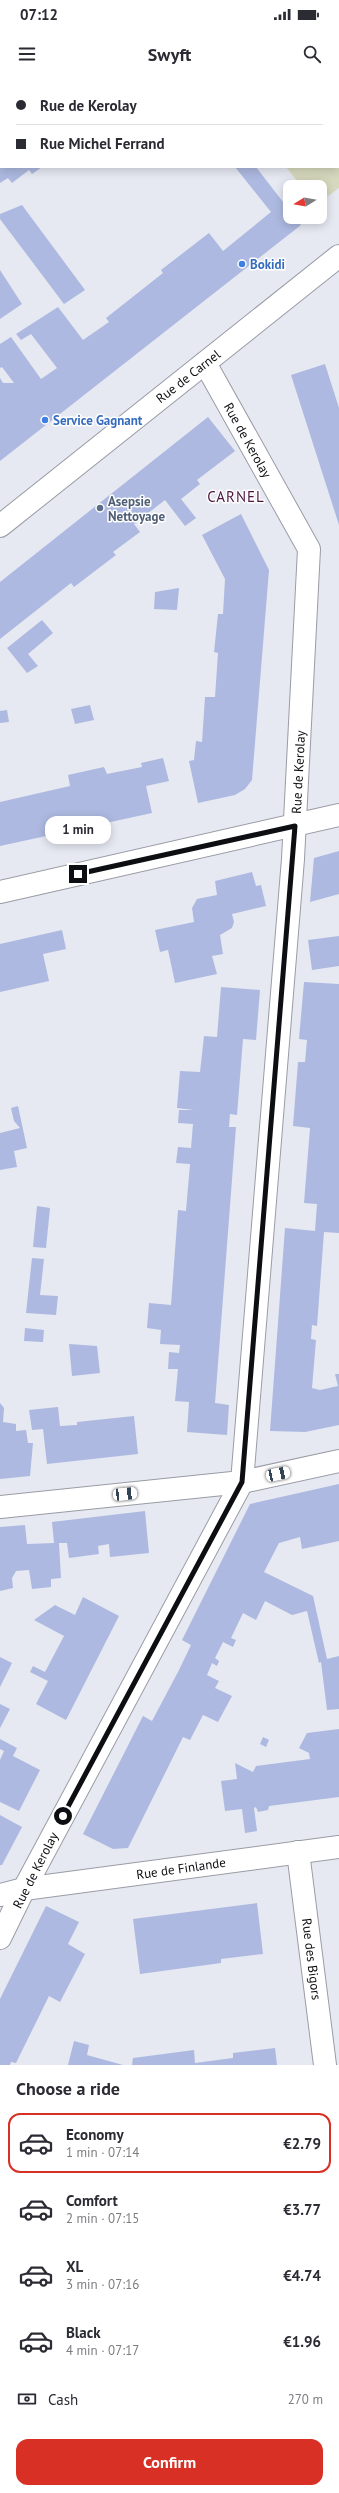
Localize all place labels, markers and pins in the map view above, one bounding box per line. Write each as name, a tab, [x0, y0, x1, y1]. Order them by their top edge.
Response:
place label: Bokidi	[250, 256, 285, 273]
marker: Bokidi	[237, 259, 247, 269]
place label: Service Gagnant	[53, 412, 143, 429]
marker: Service Gagnant	[40, 415, 50, 425]
place label: Asepsie Nettoyage	[108, 493, 166, 525]
marker: Asepsie Nettoyage	[95, 503, 105, 513]

